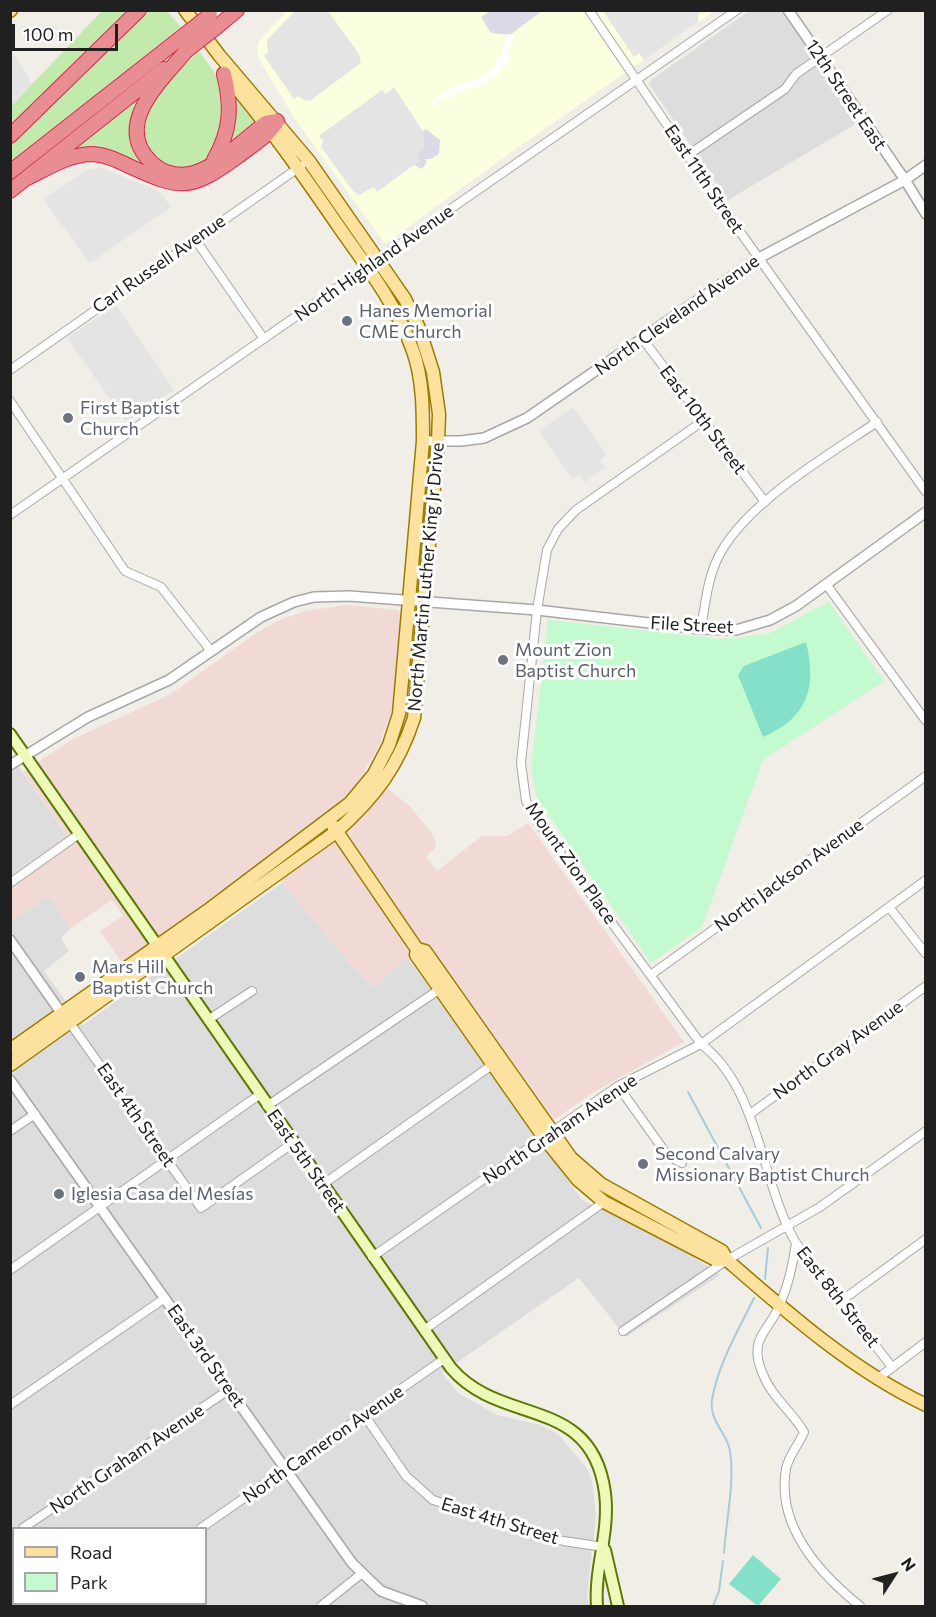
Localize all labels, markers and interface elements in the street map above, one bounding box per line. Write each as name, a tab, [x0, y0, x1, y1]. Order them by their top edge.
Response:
scale bar	[15, 12, 122, 50]
text: 100 m	[23, 23, 73, 45]
street label: 12th Street East	[801, 36, 891, 154]
street label: East 11th Street	[660, 121, 748, 237]
street label: North Highland Avenue	[290, 200, 458, 326]
street label: Carl Russell Avenue	[88, 210, 230, 318]
street label: North Cleveland Avenue	[591, 250, 763, 380]
place label: Hanes Memorial CME Church	[359, 300, 492, 342]
marker: Hanes Memorial CME Church	[340, 314, 354, 328]
street label: East 10th Street	[655, 361, 751, 479]
place label: First Baptist Church	[80, 397, 180, 440]
marker: First Baptist Church	[61, 411, 75, 425]
street label: North Martin Luther King Jr Drive	[403, 442, 449, 712]
street label: File Street	[650, 612, 734, 638]
place label: Mount Zion Baptist Church	[515, 639, 636, 682]
marker: Mount Zion Baptist Church	[496, 653, 510, 667]
street label: Mount Zion Place	[521, 798, 621, 928]
street label: North Jackson Avenue	[710, 814, 868, 936]
place label: Mars Hill Baptist Church	[92, 956, 213, 998]
marker: Mars Hill Baptist Church	[73, 970, 87, 984]
street label: North Gray Avenue	[769, 996, 907, 1104]
street label: East 4th Street	[92, 1059, 180, 1171]
street label: North Graham Avenue	[479, 1069, 641, 1189]
street label: East 5th Street	[262, 1105, 350, 1217]
place label: Second Calvary Missionary Baptist Church	[655, 1143, 870, 1186]
marker: Second Calvary Missionary Baptist Church	[636, 1157, 650, 1171]
place label: Iglesia Casa del Mesías	[71, 1183, 253, 1205]
marker: Iglesia Casa del Mesías	[52, 1187, 66, 1201]
street label: East 8th Street	[792, 1242, 884, 1352]
street label: East 3rd Street	[162, 1300, 250, 1412]
street label: North Cameron Avenue	[239, 1380, 407, 1508]
street label: North Graham Avenue	[46, 1399, 208, 1519]
street label: East 4th Street	[439, 1493, 561, 1549]
legend	[12, 1527, 207, 1605]
text: Road	[70, 1541, 112, 1563]
north arrow	[864, 1545, 924, 1605]
text: N	[898, 1554, 920, 1575]
text: Park	[70, 1571, 108, 1593]

